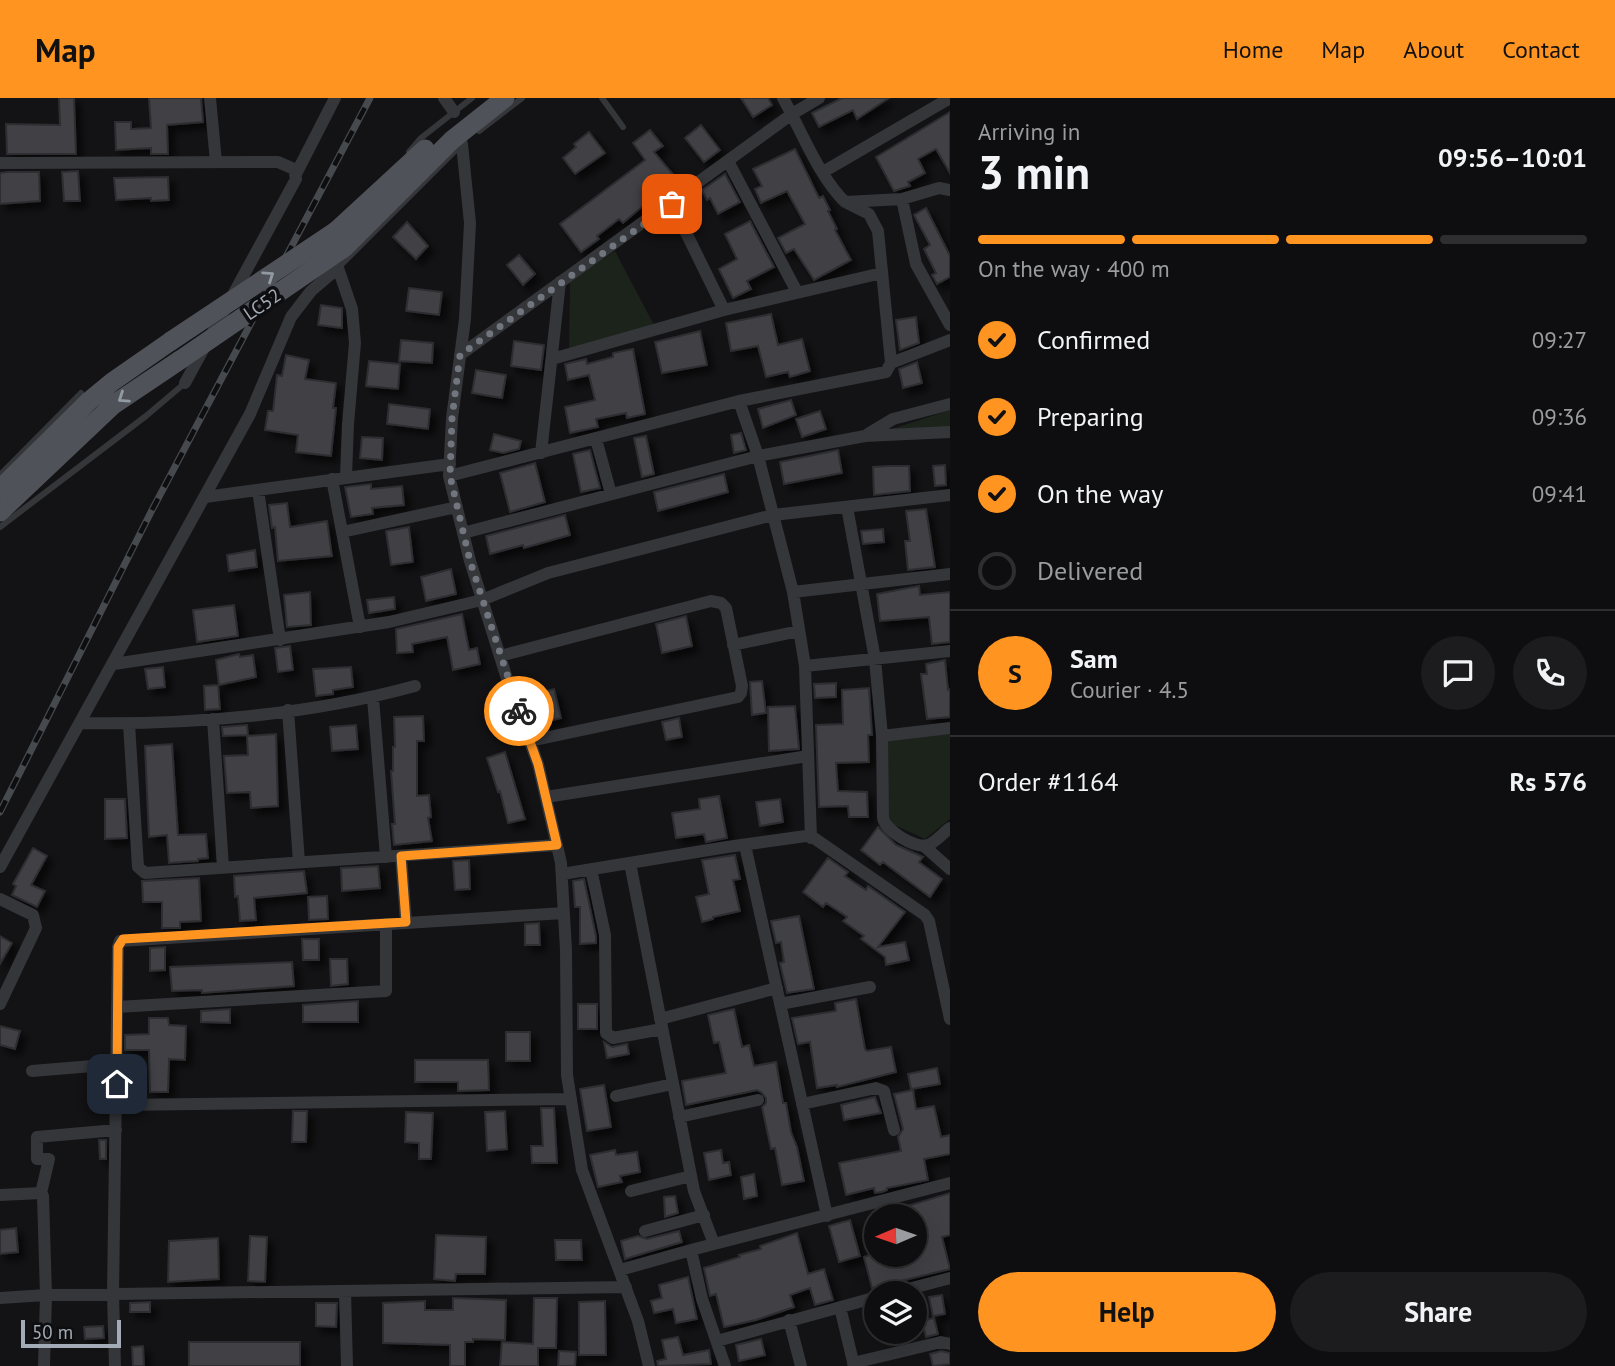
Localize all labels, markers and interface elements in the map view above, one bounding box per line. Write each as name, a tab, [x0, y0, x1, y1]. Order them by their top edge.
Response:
text: Map	[35, 28, 96, 71]
text: Home	[1223, 34, 1283, 65]
text: Map	[1321, 34, 1365, 65]
text: About	[1403, 34, 1464, 65]
text: Contact	[1502, 34, 1580, 65]
text: Arriving in	[978, 117, 1080, 146]
text: 09:56–10:01	[1438, 141, 1587, 174]
text: 3 min	[978, 142, 1090, 202]
pin	[642, 174, 702, 234]
icon: bag	[653, 185, 691, 223]
text: On the way · 400 m	[978, 254, 1170, 283]
one-way arrow	[261, 272, 274, 284]
street label: LC52	[239, 283, 285, 325]
icon: check	[978, 321, 1016, 359]
text: Confirmed	[1037, 323, 1150, 356]
text: 09:27	[1532, 325, 1587, 354]
one-way arrow	[118, 389, 131, 402]
icon: check	[978, 398, 1016, 436]
text: Preparing	[1037, 400, 1144, 433]
text: 09:36	[1532, 402, 1587, 431]
icon: check	[978, 475, 1016, 513]
text: On the way	[1037, 477, 1163, 510]
text: 09:41	[1532, 479, 1587, 508]
text: Delivered	[1037, 554, 1143, 587]
button: chat	[1421, 636, 1495, 710]
button: phone	[1513, 636, 1587, 710]
text: Sam	[1070, 642, 1118, 675]
text: S	[1008, 657, 1022, 690]
text: Courier · 4.5	[1070, 675, 1189, 704]
courier	[484, 676, 554, 746]
icon: bike	[500, 692, 538, 730]
text: Order #1164	[978, 765, 1118, 798]
text: Rs 576	[1510, 765, 1587, 798]
pin	[87, 1054, 147, 1114]
icon: home	[98, 1065, 136, 1103]
north arrow	[864, 1204, 928, 1267]
map controls	[864, 1204, 927, 1344]
button: Help	[978, 1272, 1276, 1352]
button: Share	[1290, 1272, 1587, 1352]
button: layers	[864, 1281, 927, 1344]
scale bar	[21, 1317, 121, 1349]
text: 50 m	[32, 1320, 73, 1344]

